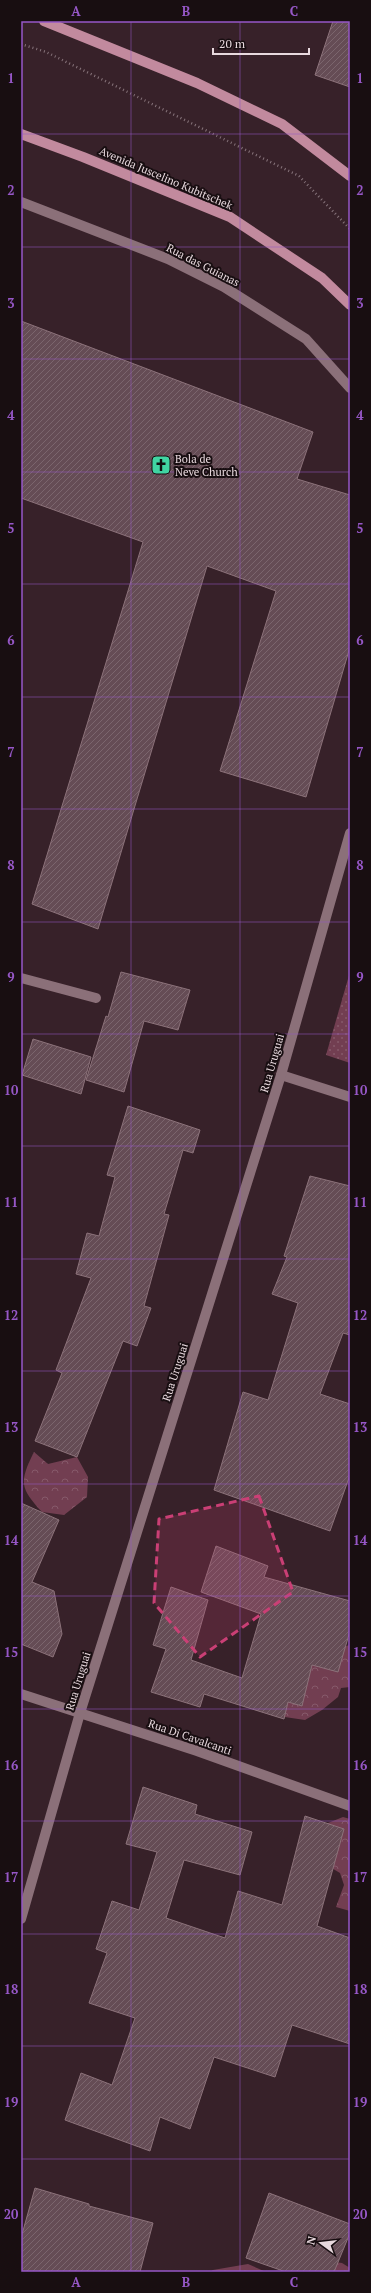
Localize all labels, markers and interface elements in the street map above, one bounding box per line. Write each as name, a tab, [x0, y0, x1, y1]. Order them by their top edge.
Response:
text: A	[71, 2, 81, 20]
text: B	[182, 2, 190, 20]
text: C	[290, 2, 298, 20]
scale bar	[213, 30, 309, 56]
text: 20 m	[219, 36, 246, 51]
text: 1	[7, 69, 15, 87]
text: 1	[356, 69, 364, 87]
street label: Avenida Juscelino Kubitschek	[97, 144, 235, 213]
text: 2	[7, 181, 15, 199]
text: 2	[356, 181, 364, 199]
street label: Rua das Guianas	[164, 241, 242, 290]
text: 3	[7, 294, 15, 312]
text: 3	[356, 294, 364, 312]
text: 4	[7, 406, 15, 424]
text: 4	[356, 406, 364, 424]
place label: Bola de Neve Church	[175, 452, 238, 479]
church icon: Bola de Neve Church	[150, 454, 172, 476]
text: 5	[7, 519, 15, 537]
text: 5	[356, 519, 364, 537]
text: 6	[7, 631, 15, 649]
text: 6	[356, 631, 364, 649]
text: 7	[7, 743, 15, 761]
text: 7	[356, 743, 364, 761]
text: 8	[7, 856, 15, 874]
text: 8	[356, 856, 364, 874]
text: 9	[7, 968, 15, 986]
text: 9	[356, 968, 364, 986]
street label: Rua Uruguai	[257, 1032, 287, 1094]
text: 10	[4, 1081, 19, 1099]
text: 10	[353, 1081, 368, 1099]
text: 11	[4, 1193, 18, 1211]
text: 11	[353, 1193, 367, 1211]
text: 12	[4, 1306, 18, 1324]
text: 12	[353, 1306, 367, 1324]
street label: Rua Uruguai	[159, 1341, 191, 1403]
text: 13	[4, 1418, 18, 1436]
text: 13	[353, 1418, 367, 1436]
text: 14	[4, 1531, 19, 1549]
text: 14	[353, 1531, 368, 1549]
text: 15	[4, 1643, 18, 1661]
text: 15	[353, 1643, 367, 1661]
street label: Rua Uruguai	[62, 1650, 94, 1712]
street label: Rua Di Cavalcanti	[147, 1716, 233, 1758]
text: 16	[4, 1756, 18, 1774]
text: 16	[353, 1756, 367, 1774]
text: 17	[4, 1868, 18, 1886]
text: 17	[353, 1868, 367, 1886]
text: 18	[4, 1980, 18, 1998]
text: 18	[353, 1980, 367, 1998]
text: 19	[4, 2093, 18, 2111]
text: 19	[353, 2093, 367, 2111]
text: 20	[4, 2205, 19, 2223]
text: 20	[353, 2205, 368, 2223]
north arrow	[301, 2223, 341, 2263]
text: N	[303, 2234, 319, 2246]
text: A	[71, 2273, 81, 2291]
text: B	[182, 2273, 190, 2291]
text: C	[290, 2273, 298, 2291]

